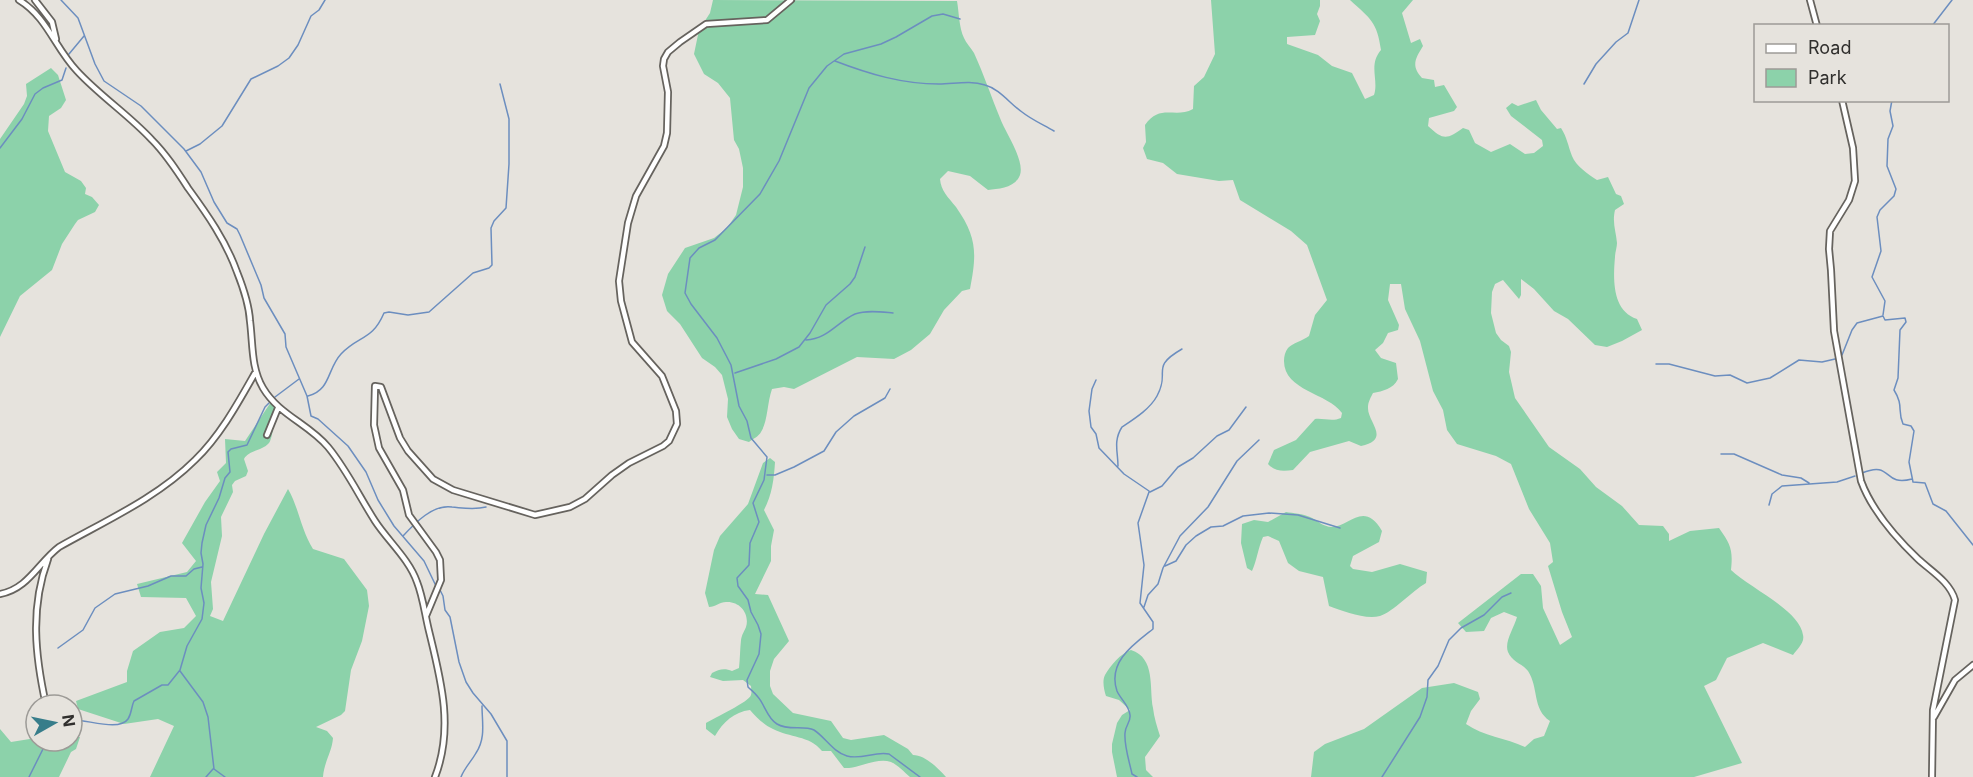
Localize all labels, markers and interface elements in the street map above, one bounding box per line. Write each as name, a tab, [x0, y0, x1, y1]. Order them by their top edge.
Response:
legend	[1754, 24, 1949, 102]
text: Road	[1808, 37, 1851, 58]
text: Park	[1808, 67, 1847, 88]
north arrow	[24, 693, 84, 753]
text: N	[58, 713, 80, 728]

